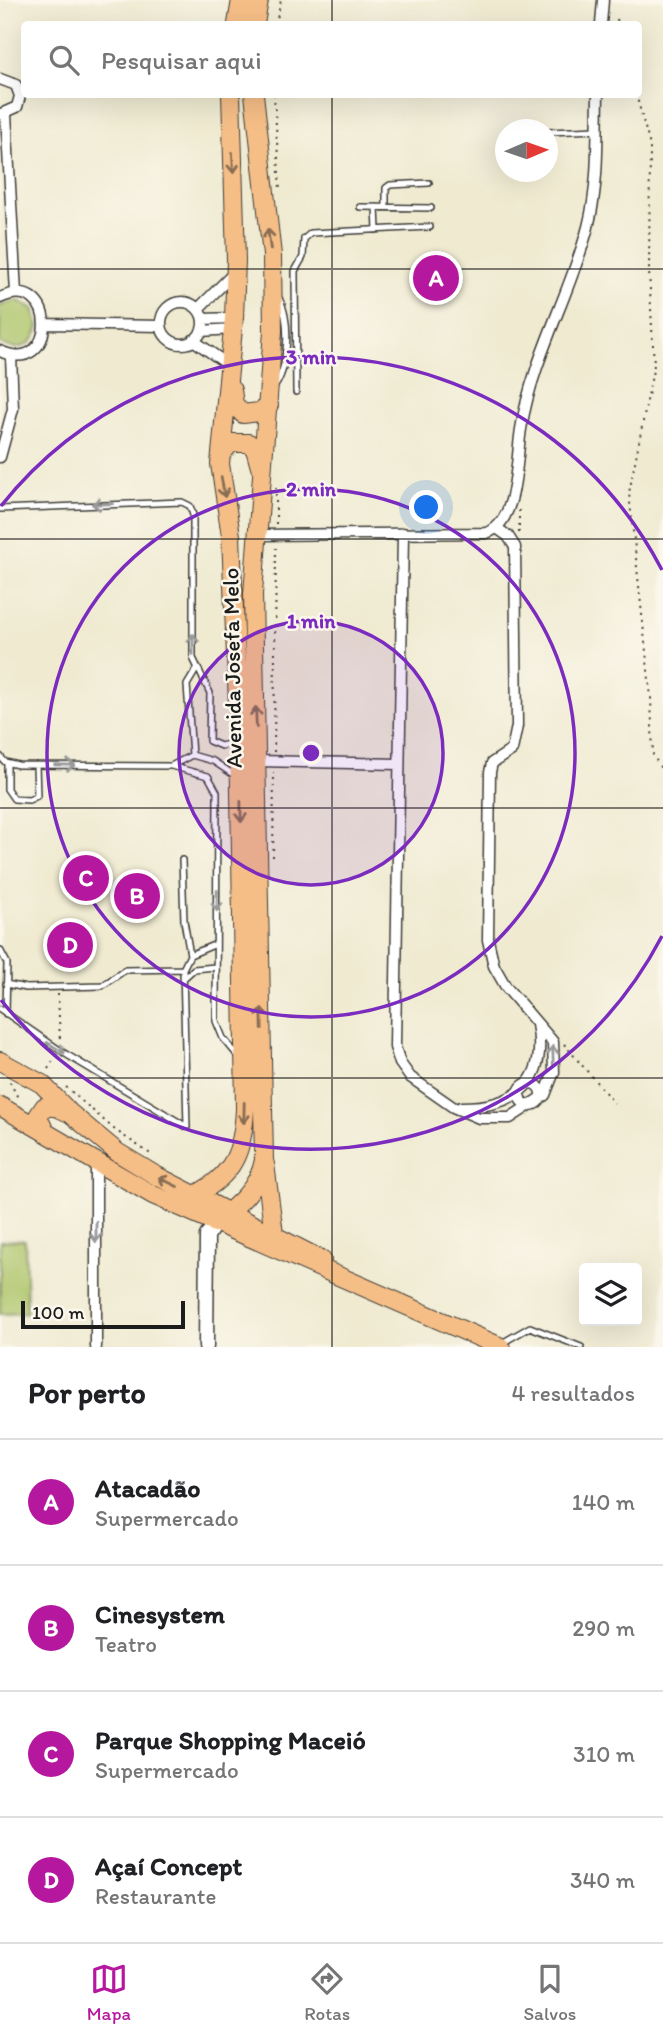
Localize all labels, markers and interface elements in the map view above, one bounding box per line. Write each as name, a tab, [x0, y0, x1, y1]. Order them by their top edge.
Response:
search box	[21, 21, 642, 98]
icon: search	[45, 41, 83, 79]
text: Pesquisar aqui	[101, 44, 262, 76]
north arrow	[495, 119, 558, 182]
one-way arrow	[227, 151, 240, 173]
one-way arrow	[263, 228, 276, 251]
pin: A	[413, 252, 459, 304]
text: 3 min	[286, 344, 337, 369]
one-way arrow	[217, 475, 230, 498]
text: 2 min	[286, 476, 337, 501]
your location	[409, 490, 443, 524]
one-way arrow	[91, 497, 114, 511]
street label: Avenida Josefa Melo	[216, 567, 248, 769]
text: 1 min	[287, 608, 336, 633]
one-way arrow	[186, 632, 200, 655]
one-way arrow	[250, 705, 263, 728]
centre of rings	[299, 741, 323, 765]
one-way arrow	[53, 758, 76, 772]
one-way arrow	[234, 800, 248, 823]
pin: C	[63, 852, 109, 904]
pin: B	[114, 870, 160, 922]
one-way arrow	[210, 889, 224, 912]
pin: D	[47, 919, 93, 971]
one-way arrow	[255, 1006, 269, 1029]
one-way arrow	[46, 1041, 66, 1055]
one-way arrow	[547, 1045, 560, 1068]
one-way arrow	[238, 1101, 251, 1124]
one-way arrow	[158, 1174, 179, 1187]
one-way arrow	[89, 1220, 103, 1243]
map controls	[579, 1263, 642, 1326]
button: layers	[579, 1263, 642, 1326]
scale bar	[21, 1298, 186, 1330]
text: 100 m	[32, 1301, 84, 1324]
text: Por perto	[28, 1374, 146, 1411]
text: 4 resultados	[512, 1379, 635, 1407]
text: Atacadão	[95, 1472, 200, 1504]
text: A	[44, 1488, 58, 1516]
text: 140 m	[572, 1488, 635, 1516]
text: Supermercado	[95, 1504, 239, 1532]
text: Cinesystem	[95, 1598, 225, 1630]
text: B	[44, 1614, 58, 1642]
text: 290 m	[572, 1614, 635, 1642]
text: Teatro	[95, 1630, 157, 1658]
text: Parque Shopping Maceió	[95, 1724, 366, 1756]
text: C	[44, 1740, 58, 1768]
text: 310 m	[573, 1740, 635, 1768]
text: Supermercado	[95, 1756, 239, 1784]
text: Açaí Concept	[95, 1850, 242, 1882]
text: D	[43, 1866, 59, 1894]
text: 340 m	[570, 1866, 635, 1894]
text: Restaurante	[95, 1882, 216, 1910]
tab: Mapa	[87, 1960, 131, 2025]
tab: Rotas	[304, 1960, 350, 2025]
tab: Salvos	[523, 1960, 576, 2025]

